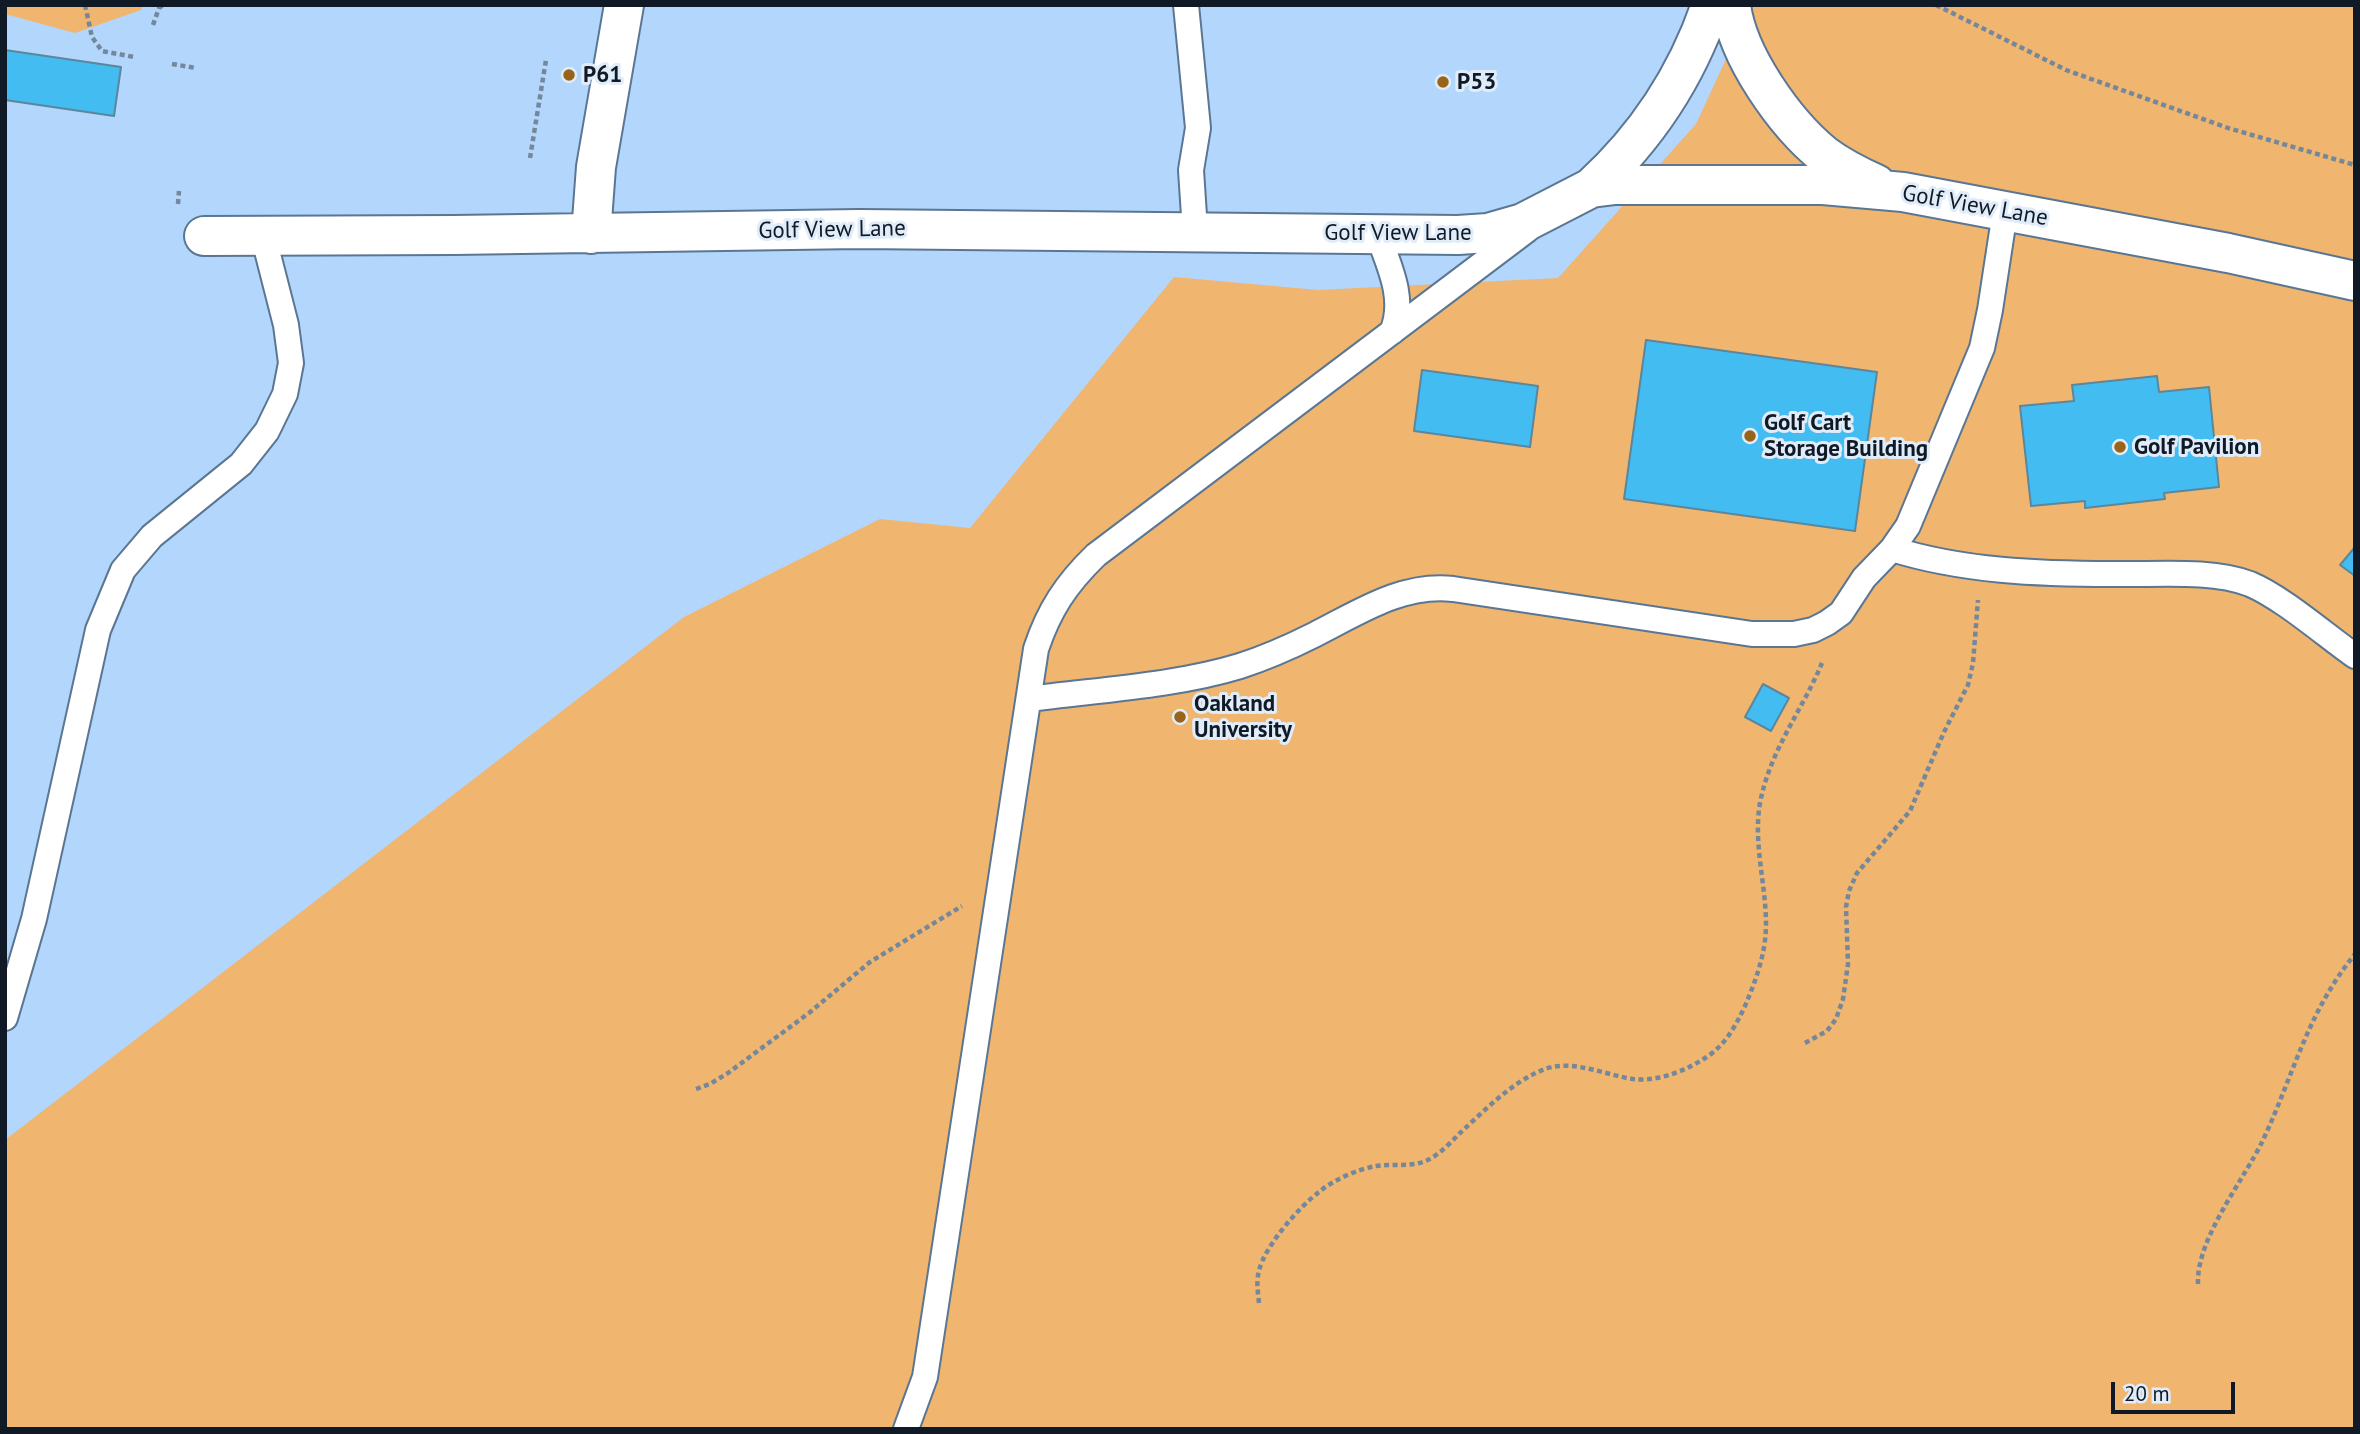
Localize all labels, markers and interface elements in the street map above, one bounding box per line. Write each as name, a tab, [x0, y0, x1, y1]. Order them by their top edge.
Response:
place label: P61	[583, 61, 622, 89]
marker: P61	[561, 67, 577, 83]
place label: P53	[1457, 68, 1496, 96]
marker: P53	[1435, 74, 1451, 90]
street label: Golf View Lane	[1900, 180, 2050, 232]
street label: Golf View Lane	[758, 215, 906, 245]
street label: Golf View Lane	[1324, 219, 1472, 247]
place label: Golf Cart Storage Building	[1764, 409, 1928, 463]
marker: Golf Cart Storage Building	[1742, 428, 1758, 444]
place label: Golf Pavilion	[2134, 433, 2259, 461]
marker: Golf Pavilion	[2112, 439, 2128, 455]
place label: Oakland University	[1194, 690, 1292, 744]
marker: Oakland University	[1172, 709, 1188, 725]
scale bar	[2115, 1368, 2239, 1412]
text: 20 m	[2124, 1380, 2170, 1407]

